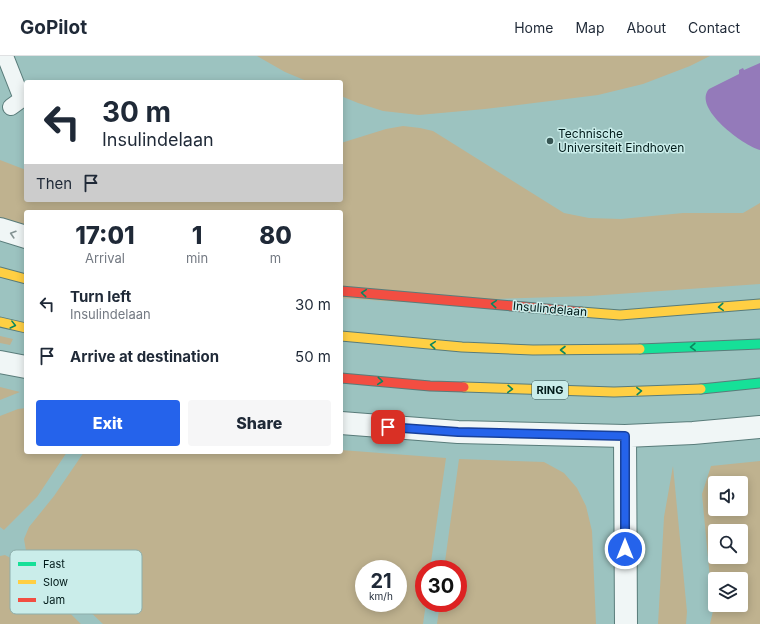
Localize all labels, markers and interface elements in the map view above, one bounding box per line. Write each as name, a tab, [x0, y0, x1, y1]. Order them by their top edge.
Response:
text: GoPilot	[20, 16, 87, 39]
text: Home	[514, 19, 553, 36]
text: Map	[575, 19, 605, 36]
text: About	[627, 19, 666, 36]
text: Contact	[688, 19, 740, 36]
text: 30 m	[102, 95, 171, 129]
icon: left	[36, 96, 88, 148]
place label: Technische Universiteit Eindhoven	[558, 126, 684, 155]
text: Insulindelaan	[102, 129, 214, 150]
marker: Technische Universiteit Eindhoven	[545, 136, 555, 146]
icon: arrive	[80, 172, 102, 194]
text: Then	[36, 174, 72, 193]
text: 17:01	[75, 221, 135, 250]
text: 1	[192, 221, 202, 250]
text: 80	[259, 221, 292, 250]
one-way arrow	[10, 230, 17, 239]
text: Arrival	[85, 250, 125, 266]
text: min	[186, 250, 208, 266]
text: m	[270, 250, 281, 266]
text: Turn left	[70, 287, 131, 306]
one-way arrow	[361, 289, 367, 298]
icon: left	[36, 293, 58, 315]
text: 30 m	[295, 295, 331, 314]
street label: Insulindelaan	[512, 298, 588, 319]
one-way arrow	[491, 300, 497, 309]
one-way arrow	[718, 302, 724, 311]
text: Insulindelaan	[70, 306, 151, 322]
one-way arrow	[9, 320, 16, 329]
one-way arrow	[430, 340, 436, 349]
one-way arrow	[690, 343, 696, 351]
icon: arrive	[36, 345, 58, 367]
one-way arrow	[560, 346, 566, 354]
text: Arrive at destination	[70, 347, 219, 366]
text: 50 m	[295, 347, 331, 366]
one-way arrow	[377, 377, 383, 386]
road number: RING	[532, 381, 568, 399]
one-way arrow	[507, 385, 513, 394]
one-way arrow	[636, 387, 642, 395]
button: Exit	[36, 400, 180, 446]
button: Share	[188, 400, 331, 446]
pin	[371, 410, 405, 444]
icon: arrive	[377, 416, 399, 438]
map controls	[708, 476, 748, 612]
button: sound	[708, 476, 748, 516]
button: search	[708, 524, 748, 564]
position arrow	[604, 528, 646, 570]
legend	[10, 550, 142, 614]
text: Fast	[43, 557, 65, 571]
speed limit sign: 30	[415, 560, 467, 612]
text: 21	[370, 569, 392, 593]
button: layers	[708, 572, 748, 612]
text: Slow	[43, 575, 68, 589]
text: km/h	[369, 590, 393, 602]
text: Jam	[43, 593, 65, 607]

